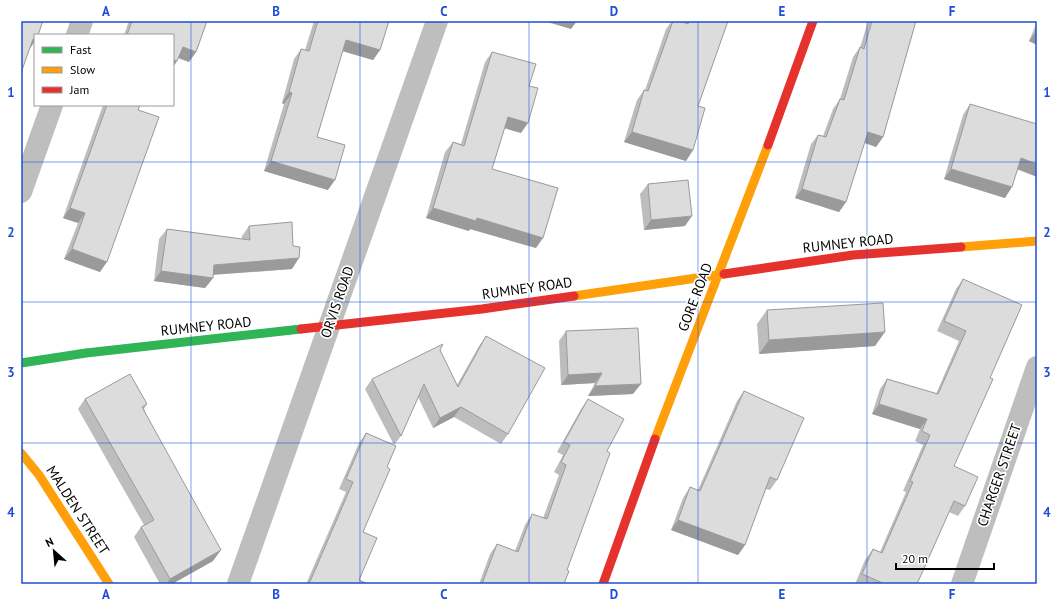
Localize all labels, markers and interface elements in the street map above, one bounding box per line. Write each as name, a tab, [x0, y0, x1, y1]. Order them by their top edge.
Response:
text: A	[102, 3, 110, 20]
text: B	[272, 3, 280, 20]
text: C	[440, 3, 448, 20]
text: D	[610, 3, 618, 20]
text: E	[779, 3, 786, 20]
text: F	[949, 3, 956, 20]
legend	[34, 34, 174, 106]
text: Fast	[70, 42, 91, 57]
text: Slow	[70, 62, 95, 77]
text: Jam	[69, 82, 89, 97]
text: 1	[7, 84, 15, 101]
text: 1	[1043, 84, 1051, 101]
text: 2	[7, 224, 15, 241]
text: 2	[1043, 224, 1051, 241]
street label: RUMNEY ROAD	[802, 229, 894, 257]
street label: GORE ROAD	[674, 260, 716, 334]
street label: ORVIS ROAD	[316, 264, 358, 340]
street label: RUMNEY ROAD	[481, 273, 573, 303]
street label: RUMNEY ROAD	[160, 312, 252, 340]
text: 3	[7, 364, 15, 381]
text: 3	[1043, 364, 1051, 381]
street label: CHARGER STREET	[973, 421, 1025, 529]
street label: MALDEN STREET	[43, 462, 113, 558]
text: 4	[7, 504, 15, 521]
text: 4	[1043, 504, 1051, 521]
north arrow	[34, 531, 74, 571]
scale bar	[896, 545, 994, 571]
text: 20 m	[902, 551, 928, 566]
text: A	[102, 586, 110, 603]
text: B	[272, 586, 280, 603]
text: C	[440, 586, 448, 603]
text: D	[610, 586, 618, 603]
text: E	[779, 586, 786, 603]
text: F	[949, 586, 956, 603]

